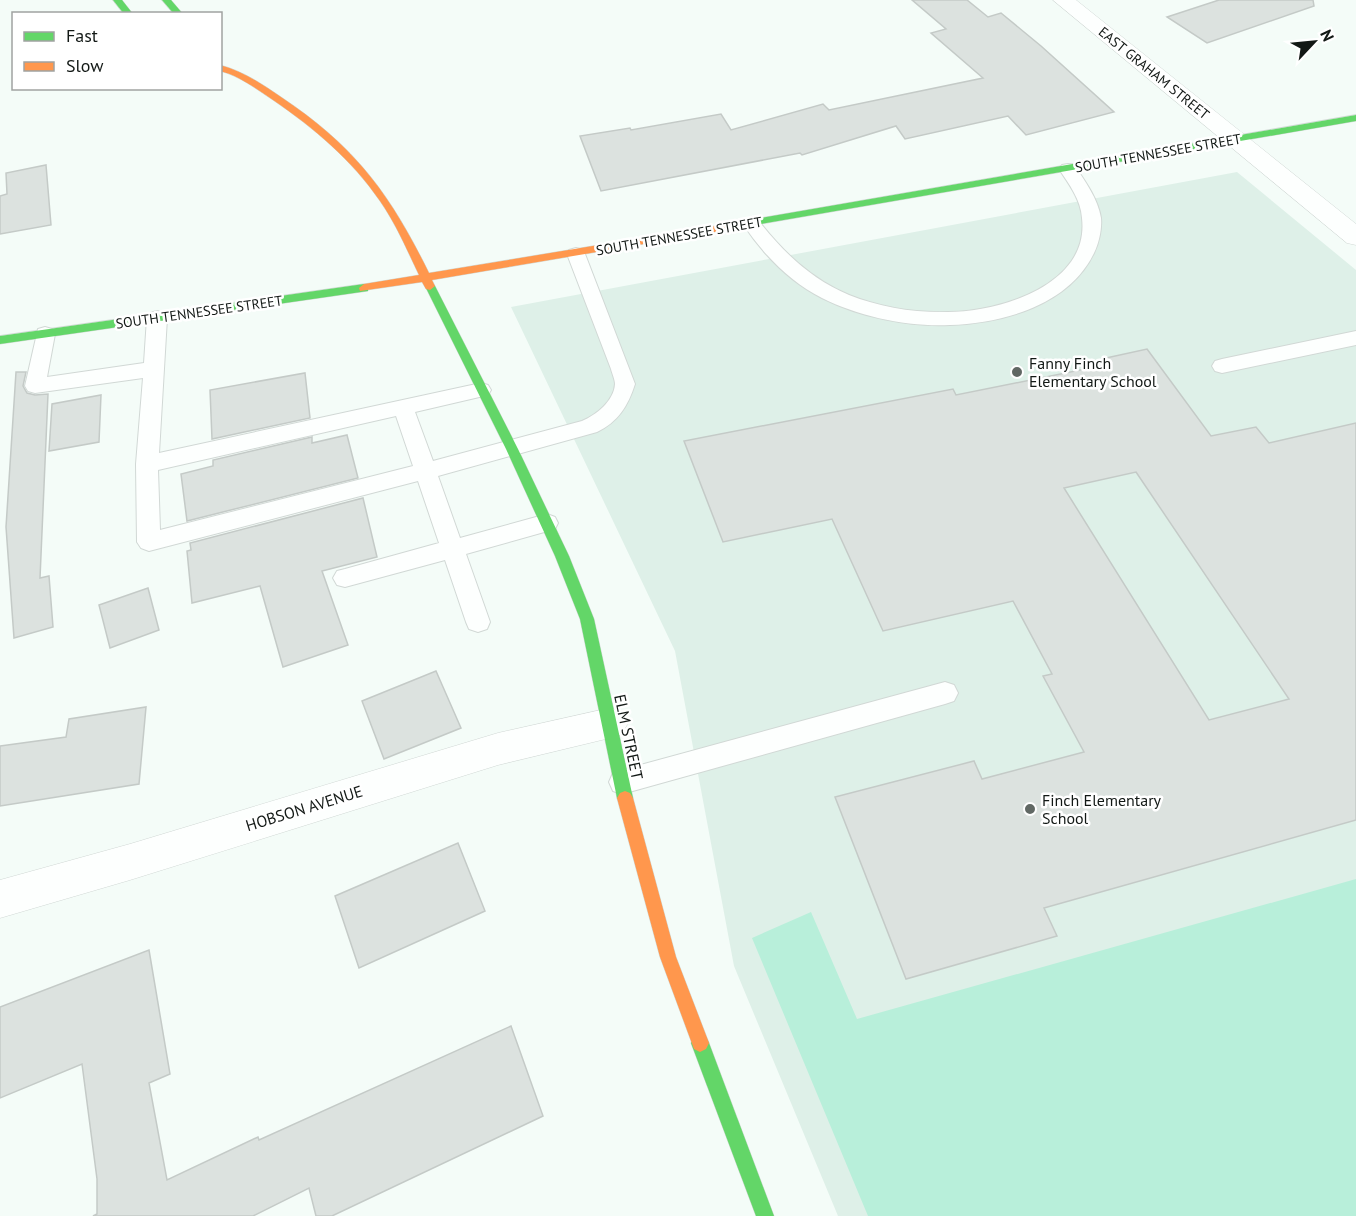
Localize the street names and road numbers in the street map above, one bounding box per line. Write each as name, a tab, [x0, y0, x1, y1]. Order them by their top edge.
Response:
street label: EAST GRAHAM STREET	[1095, 23, 1213, 123]
street label: SOUTH TENNESSEE STREET	[1074, 129, 1243, 176]
street label: SOUTH TENNESSEE STREET	[595, 212, 764, 259]
street label: SOUTH TENNESSEE STREET	[114, 291, 284, 333]
street label: ELM STREET	[610, 693, 648, 782]
street label: HOBSON AVENUE	[243, 781, 365, 835]

